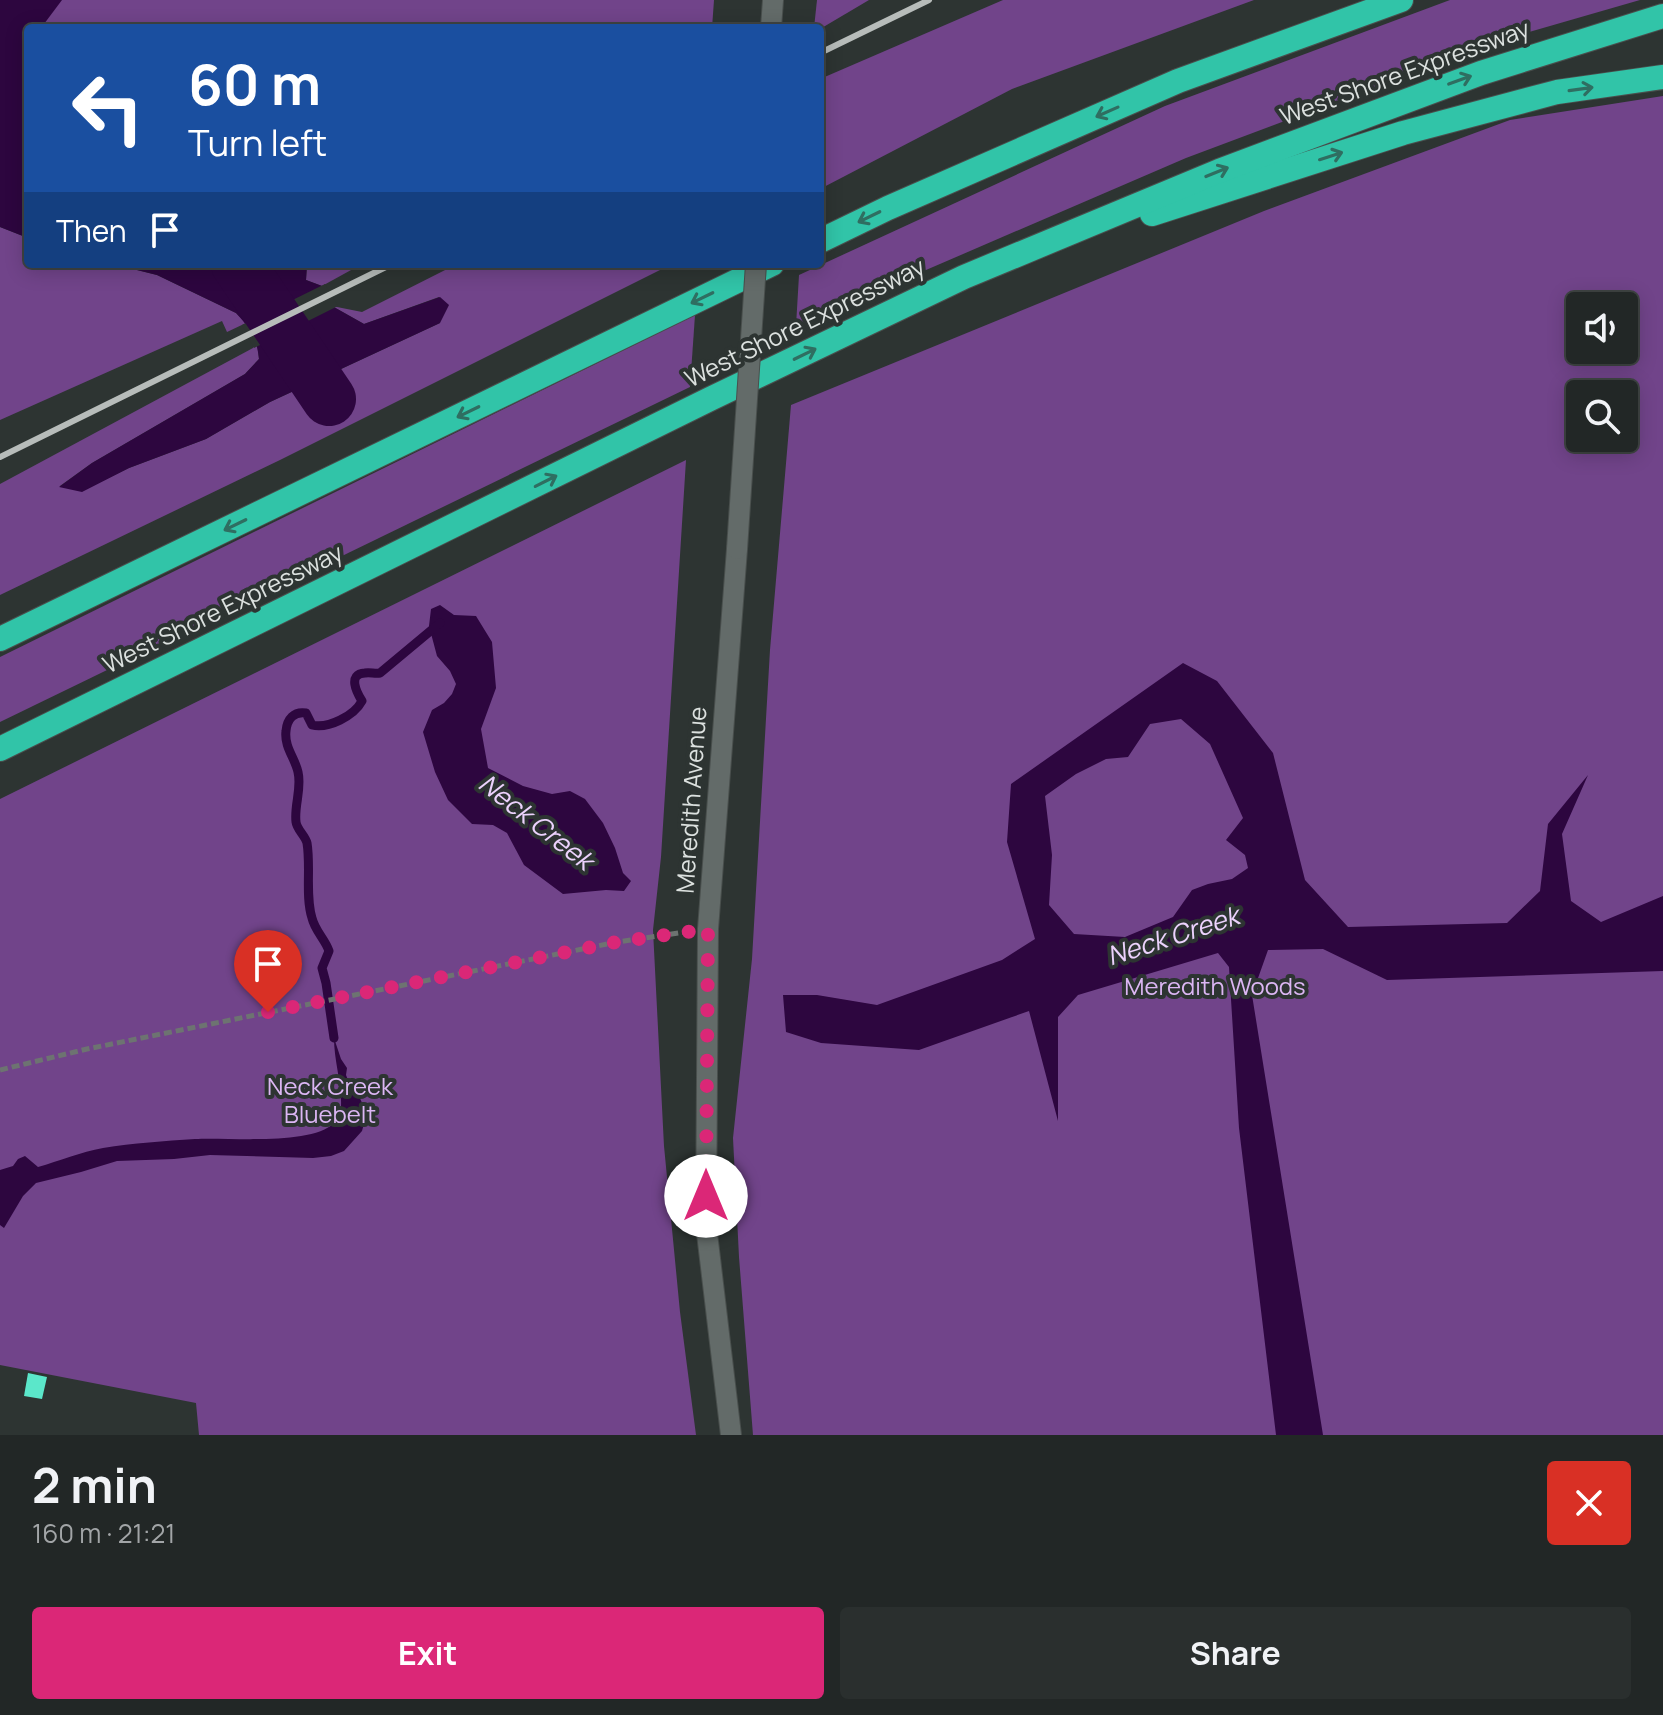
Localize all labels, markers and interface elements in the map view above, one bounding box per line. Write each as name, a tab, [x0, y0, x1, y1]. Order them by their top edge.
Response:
street label: West Shore Expressway	[1275, 11, 1534, 132]
text: 60 m	[188, 45, 321, 122]
icon: left	[56, 56, 160, 160]
one-way arrow	[1448, 72, 1472, 86]
one-way arrow	[1568, 81, 1594, 96]
one-way arrow	[1095, 106, 1119, 121]
text: Turn left	[188, 118, 327, 167]
one-way arrow	[1318, 147, 1343, 162]
one-way arrow	[1204, 163, 1229, 178]
icon: arrive	[143, 208, 187, 252]
text: Then	[56, 210, 127, 251]
one-way arrow	[857, 210, 881, 225]
street label: West Shore Expressway	[679, 249, 930, 394]
one-way arrow	[691, 291, 715, 306]
map controls	[1566, 292, 1638, 452]
button: sound	[1566, 292, 1638, 364]
one-way arrow	[792, 346, 816, 361]
button: search	[1566, 380, 1638, 452]
one-way arrow	[457, 405, 481, 420]
one-way arrow	[534, 473, 558, 488]
one-way arrow	[223, 518, 247, 533]
street label: West Shore Expressway	[97, 535, 348, 680]
street label: Meredith Avenue	[668, 705, 713, 894]
water label: Neck Creek	[472, 765, 605, 880]
water label: Neck Creek	[1102, 896, 1247, 973]
pin	[234, 930, 302, 1012]
icon: arrive	[246, 942, 290, 986]
park label: Meredith Woods	[1124, 969, 1306, 1002]
park label: Neck Creek Bluebelt	[267, 1069, 394, 1130]
position arrow	[664, 1154, 748, 1238]
text: 2 min	[32, 1452, 157, 1517]
button: close	[1547, 1461, 1631, 1545]
text: 160 m · 21:21	[32, 1515, 175, 1551]
button: Exit	[32, 1607, 824, 1699]
button: Share	[840, 1607, 1631, 1699]

